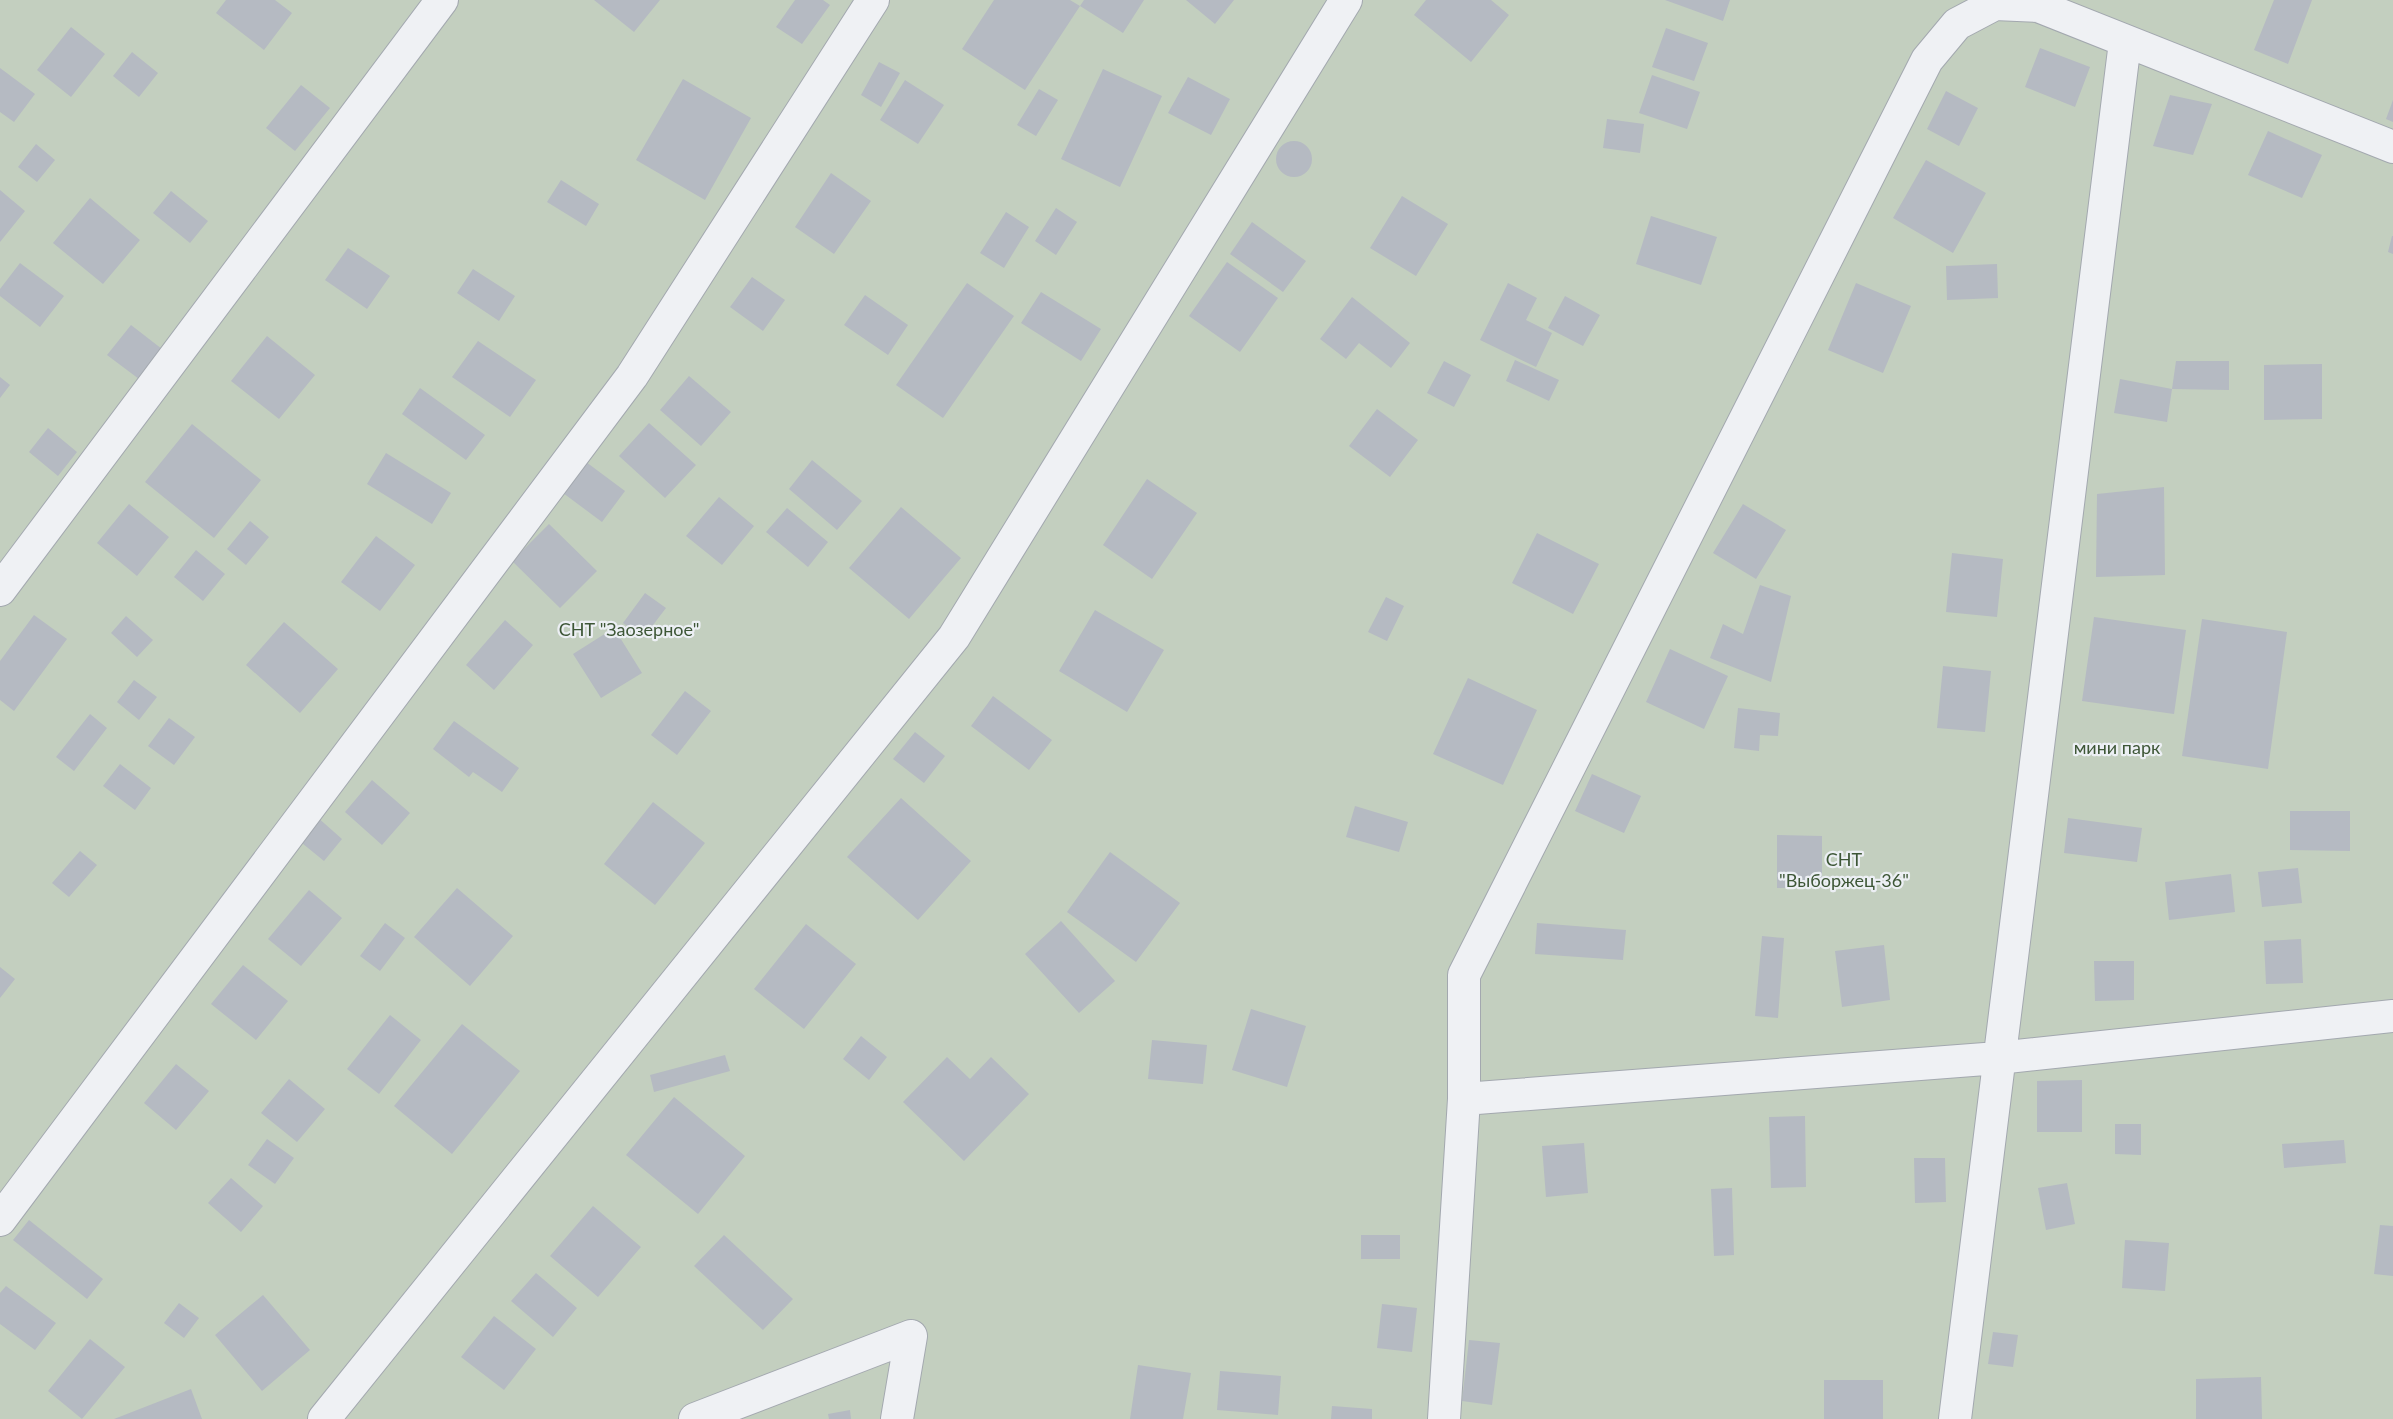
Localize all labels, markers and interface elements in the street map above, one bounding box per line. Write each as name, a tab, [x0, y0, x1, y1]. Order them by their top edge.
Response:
park label: СНТ "Заозерное"	[559, 618, 699, 640]
park label: мини парк	[2074, 736, 2161, 758]
park label: СНТ "Выборжец-36"	[1779, 848, 1909, 891]

